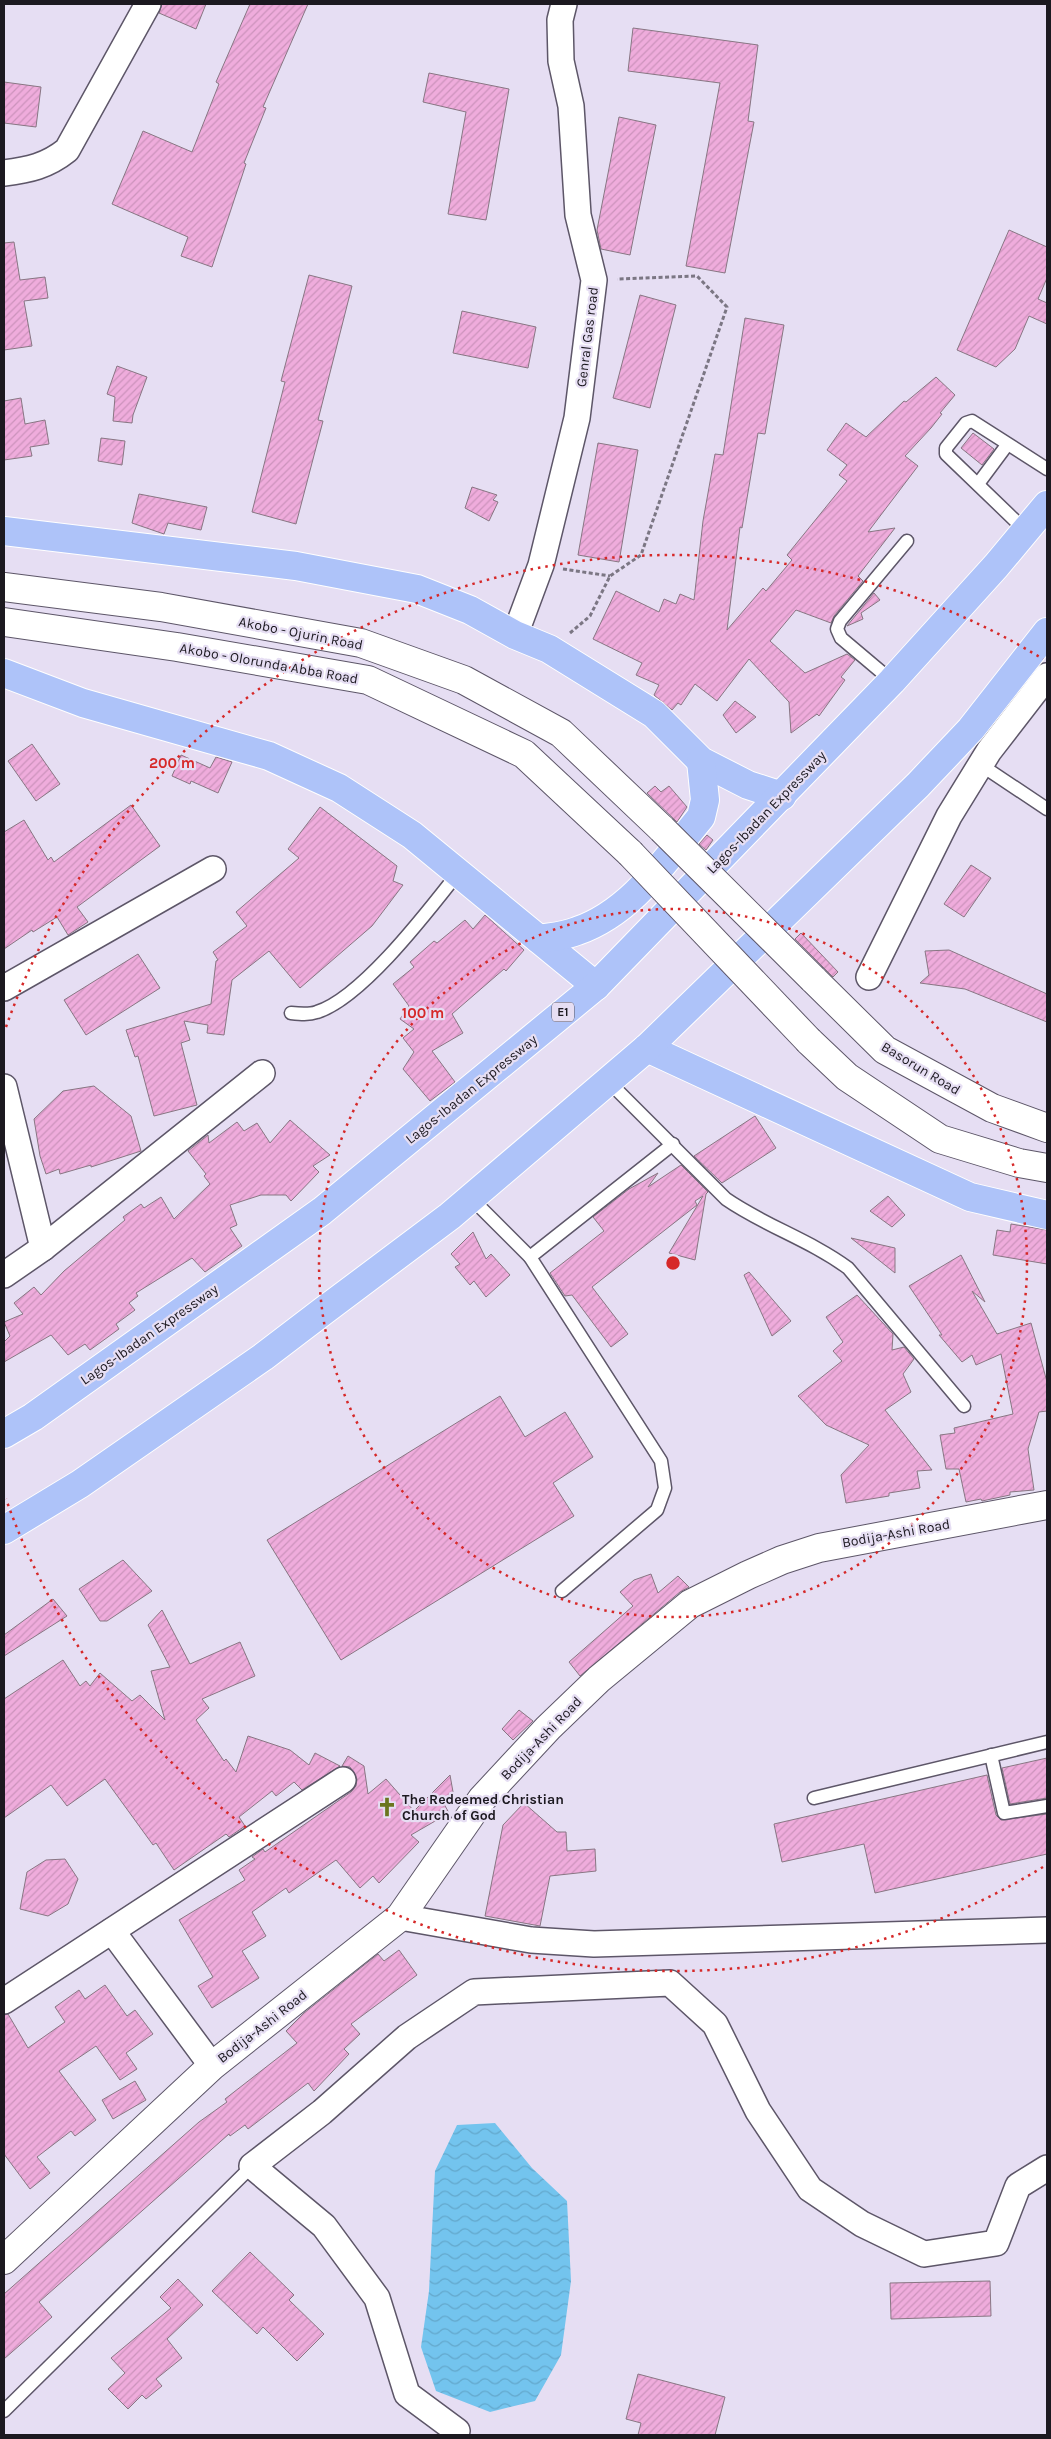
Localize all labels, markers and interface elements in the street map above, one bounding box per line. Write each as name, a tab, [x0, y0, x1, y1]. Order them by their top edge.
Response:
street label: Genral Gas road	[573, 286, 602, 388]
street label: Akobo - Ojurin Road	[237, 613, 364, 654]
street label: Akobo - Olorunda Abba Road	[178, 639, 359, 688]
street label: Lagos-Ibadan Expressway	[703, 747, 830, 877]
text: 200 m	[149, 754, 195, 772]
road number: E1	[552, 1002, 574, 1022]
text: 100 m	[402, 1004, 444, 1022]
street label: Lagos-Ibadan Expressway	[402, 1031, 541, 1148]
street label: Basorun Road	[878, 1038, 963, 1099]
centre of rings	[664, 1254, 682, 1272]
street label: Lagos-Ibadan Expressway	[77, 1280, 222, 1388]
street label: Bodija-Ashi Road	[841, 1516, 951, 1551]
street label: Bodija-Ashi Road	[497, 1693, 585, 1784]
place label: The Redeemed Christian Church of God	[402, 1791, 564, 1824]
church icon: The Redeemed Christian Church of God	[376, 1796, 398, 1818]
street label: Bodija-Ashi Road	[214, 1986, 311, 2067]

